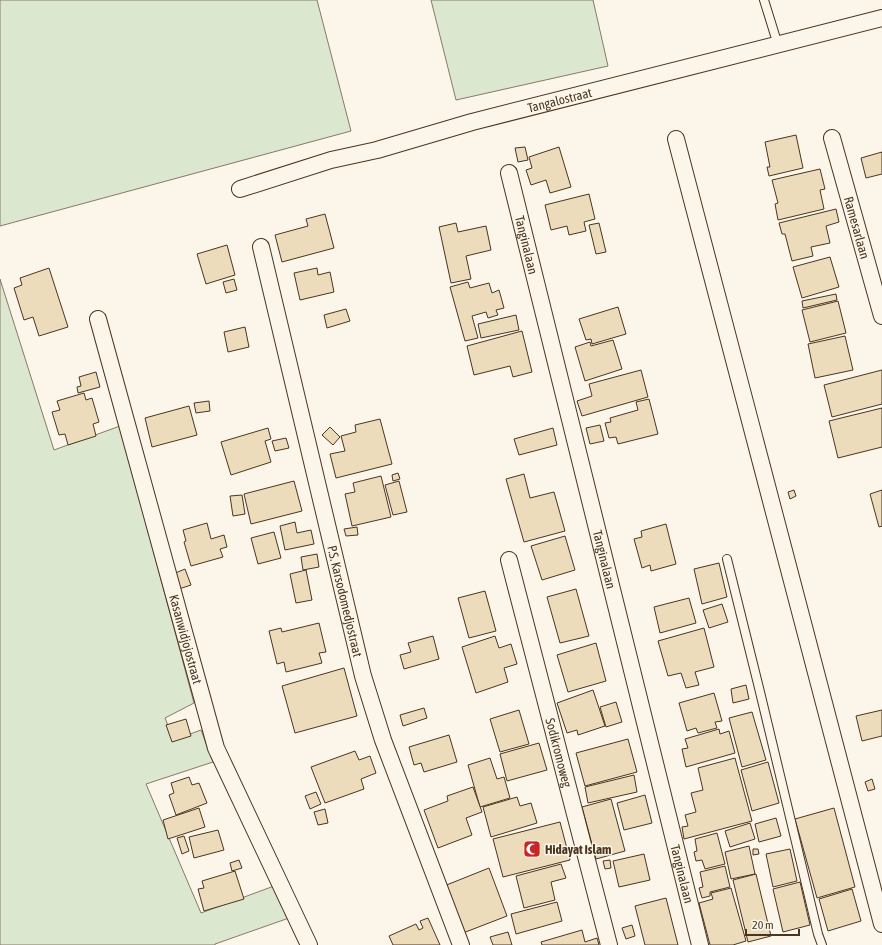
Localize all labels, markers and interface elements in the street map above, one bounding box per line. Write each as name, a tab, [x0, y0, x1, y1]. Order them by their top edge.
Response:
street label: Tangalostraat	[526, 84, 594, 115]
street label: Ramesarlaan	[841, 195, 873, 260]
street label: Tanginalaan	[512, 214, 541, 276]
street label: Tanginalaan	[590, 528, 619, 590]
street label: P.S. Karsodomedjostraat	[325, 544, 366, 659]
street label: Kasanwidjojostraat	[167, 593, 206, 686]
street label: Sodikromoweg	[543, 716, 575, 789]
mosque icon: Hidayat Islam	[522, 839, 542, 859]
place label: Hidayat Islam	[545, 842, 611, 857]
street label: Tanginalaan	[668, 843, 697, 905]
scale bar	[746, 911, 799, 937]
text: 20 m	[752, 918, 774, 932]

